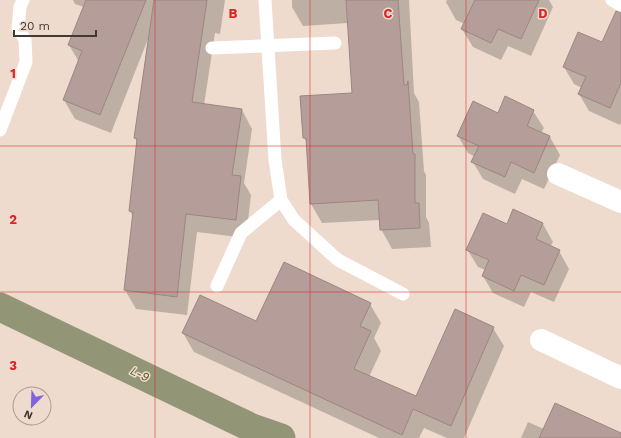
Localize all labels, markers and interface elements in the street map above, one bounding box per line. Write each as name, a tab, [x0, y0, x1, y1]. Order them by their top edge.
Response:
text: B	[229, 6, 238, 21]
text: C	[384, 6, 393, 21]
text: D	[538, 6, 548, 21]
scale bar	[14, 12, 96, 38]
text: 20 m	[20, 19, 50, 33]
text: 1	[10, 66, 16, 81]
text: 2	[9, 212, 17, 227]
text: 3	[9, 358, 17, 373]
water label: L-9	[128, 363, 152, 385]
north arrow	[12, 386, 52, 426]
text: N	[22, 407, 35, 422]

